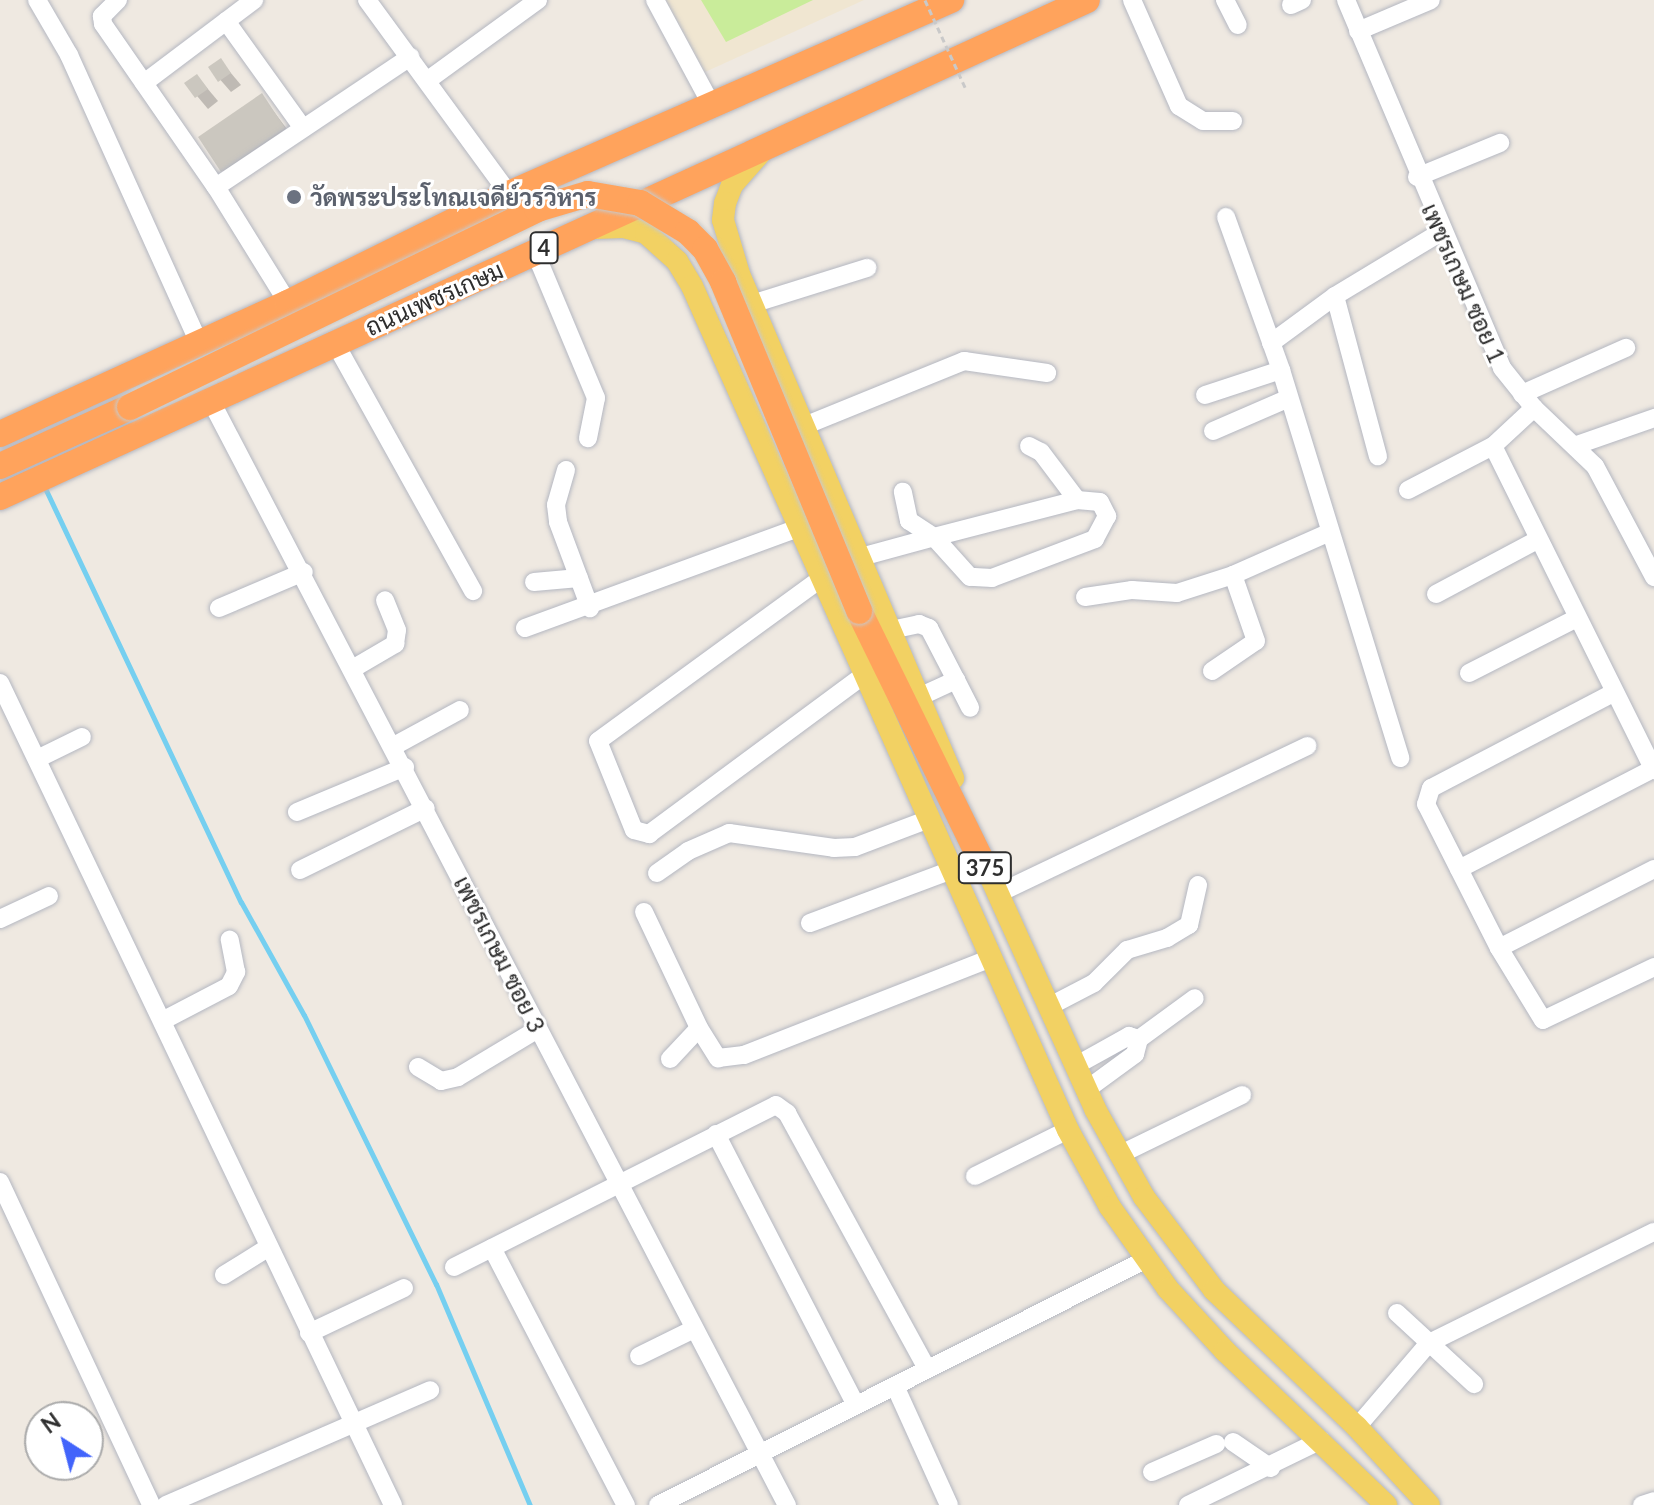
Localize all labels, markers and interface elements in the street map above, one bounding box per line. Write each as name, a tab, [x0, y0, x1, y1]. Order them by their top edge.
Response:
place label: วัดพระประโทณเจดีย์วรวิหาร	[310, 183, 597, 211]
marker: วัดพระประโทณเจดีย์วรวิหาร	[285, 188, 303, 206]
street label: เพชรเกษม ซอย 1	[1416, 199, 1512, 367]
road number: 4	[528, 230, 560, 266]
street label: ถนนเพชรเกษม	[361, 255, 507, 341]
road number: 375	[957, 850, 1013, 886]
street label: เพชรเกษม ซอย 3	[448, 871, 552, 1037]
north arrow	[24, 1401, 104, 1481]
text: N	[36, 1407, 66, 1439]

